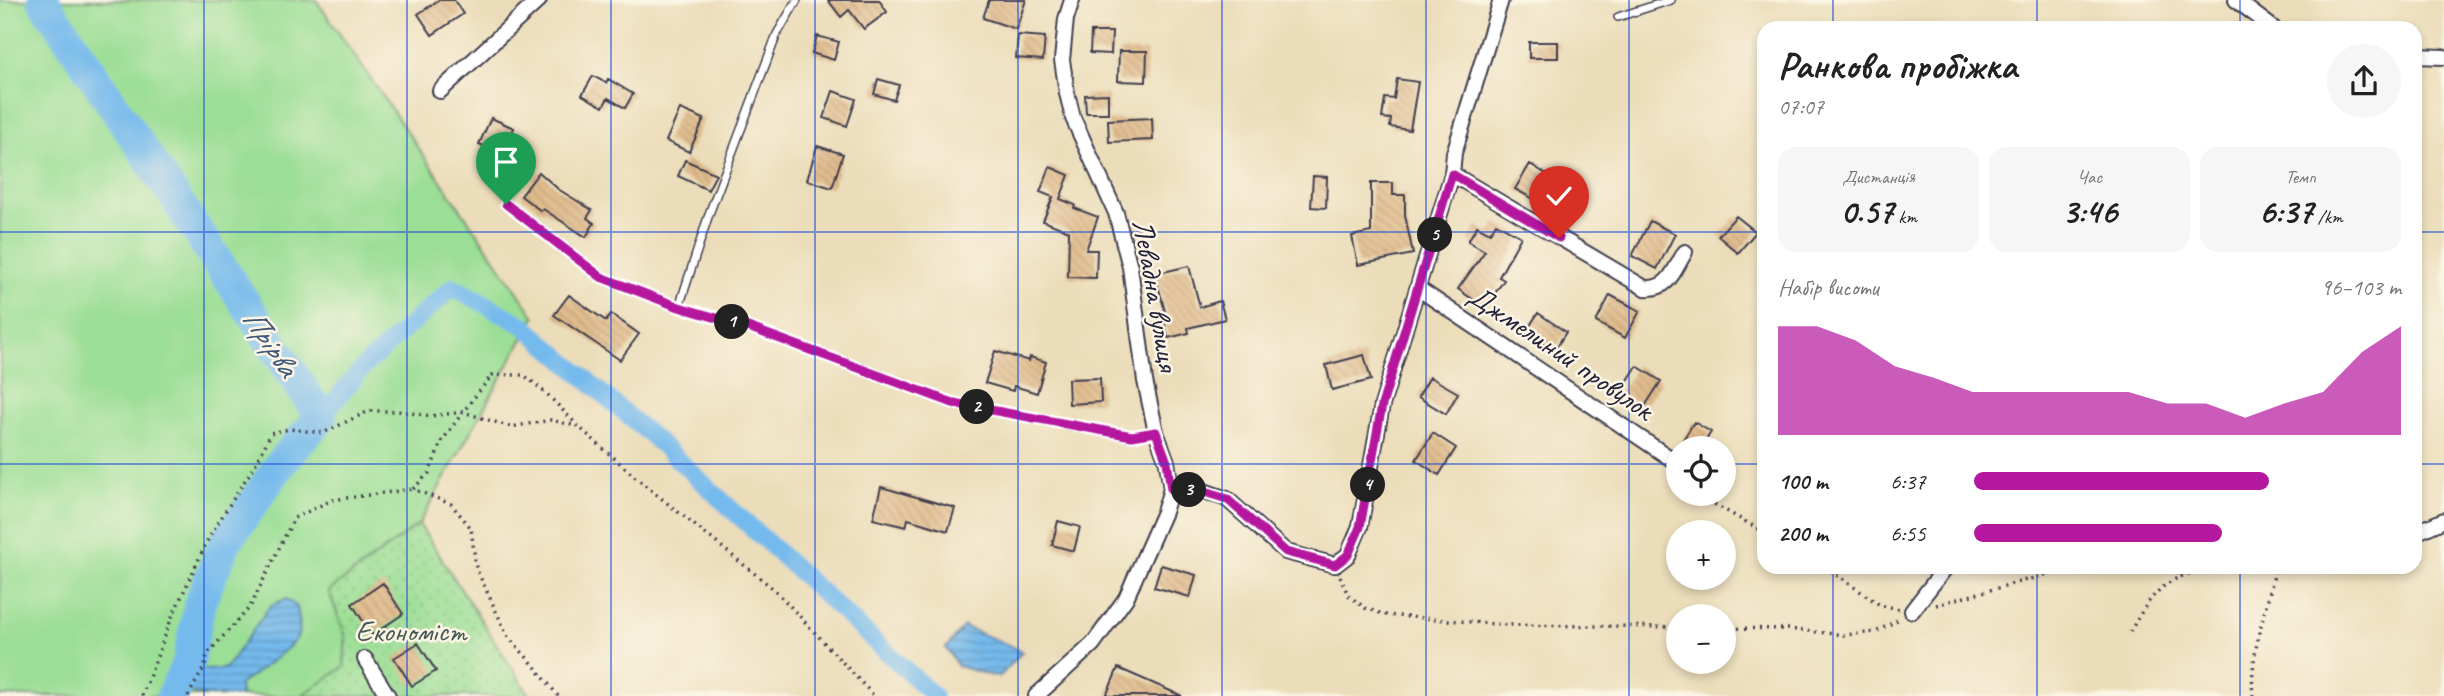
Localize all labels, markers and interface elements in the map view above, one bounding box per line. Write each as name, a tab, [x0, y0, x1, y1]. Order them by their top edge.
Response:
text: Ранкова пробіжка	[1778, 42, 2017, 89]
button: share	[2327, 44, 2401, 118]
text: 07:07	[1778, 92, 1824, 121]
pin	[476, 132, 536, 204]
icon: arrive	[487, 143, 525, 181]
text: Дистанція	[1842, 165, 1915, 189]
text: Час	[2077, 165, 2102, 189]
text: Темп	[2285, 165, 2316, 189]
pin	[1529, 166, 1589, 238]
icon: check	[1540, 177, 1578, 215]
text: 0.57	[1840, 189, 1894, 234]
text: 3:46	[2062, 189, 2117, 234]
text: 6:37	[2258, 189, 2313, 234]
text: km	[1894, 205, 1917, 229]
text: /km	[2313, 205, 2343, 229]
street label: Левадна вулиця	[1124, 216, 1189, 377]
pin: 5	[1418, 218, 1452, 252]
text: 5	[1430, 222, 1439, 246]
text: Набір висоти	[1778, 273, 1878, 302]
text: 96–103 m	[2321, 273, 2401, 302]
street label: Джмелиний провулок	[1461, 276, 1663, 429]
water label: Прірва	[233, 301, 310, 386]
pin: 1	[714, 304, 750, 340]
text: 1	[727, 309, 736, 333]
pin: 2	[960, 390, 995, 424]
text: 2	[972, 394, 981, 418]
map controls	[1666, 436, 1736, 674]
button: locate	[1666, 436, 1736, 506]
text: 100 m	[1778, 467, 1828, 496]
text: 6:37	[1890, 467, 1926, 496]
pin: 4	[1350, 468, 1386, 503]
pin: 3	[1172, 472, 1206, 508]
text: 4	[1363, 472, 1372, 496]
text: 3	[1184, 477, 1193, 501]
text: 200 m	[1778, 519, 1828, 548]
text: 6:55	[1890, 519, 1926, 548]
button: +	[1666, 520, 1736, 590]
button: −	[1666, 604, 1736, 674]
park label: Економіст	[356, 612, 468, 650]

